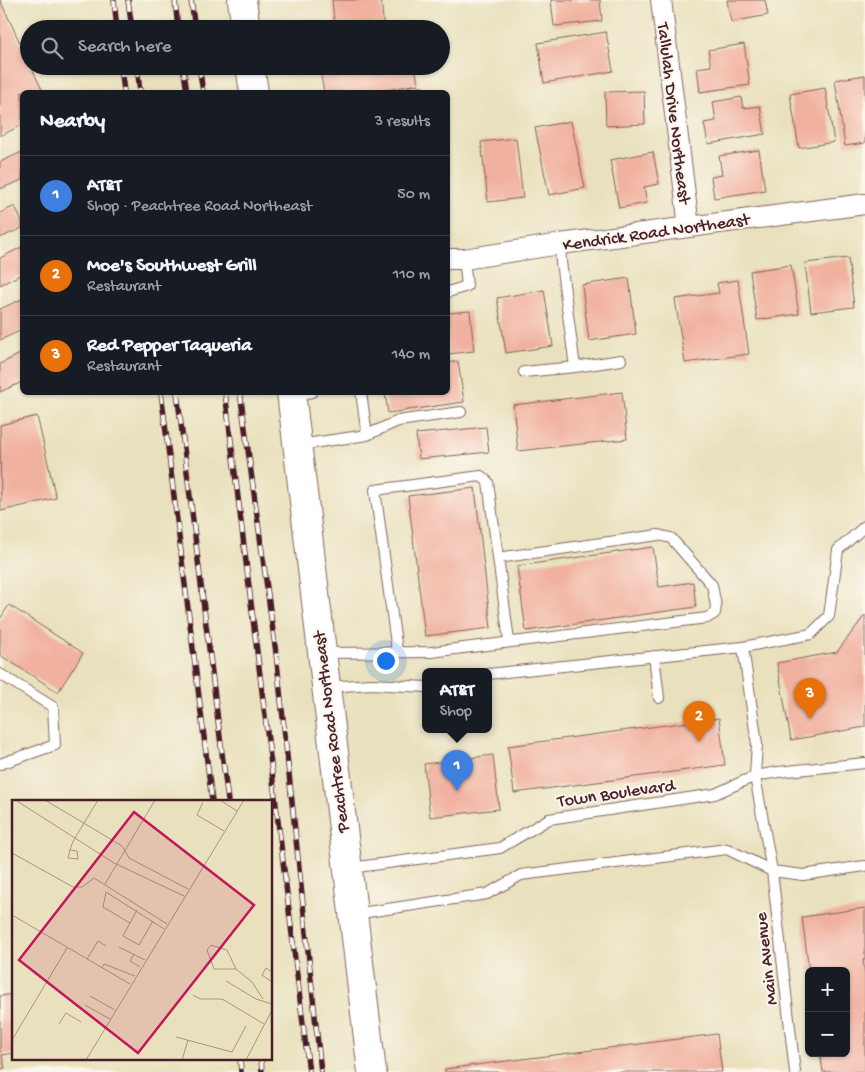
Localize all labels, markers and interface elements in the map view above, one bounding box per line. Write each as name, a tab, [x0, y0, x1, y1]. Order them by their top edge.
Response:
search box	[20, 20, 450, 75]
street label: Tallulah Drive Northeast	[651, 21, 694, 207]
icon: search	[38, 34, 66, 62]
text: Search here	[78, 36, 172, 59]
text: Nearby	[40, 110, 105, 135]
text: 3 results	[375, 113, 430, 132]
text: AT&T	[87, 175, 122, 198]
text: 1	[53, 186, 59, 205]
text: 50 m	[397, 186, 430, 205]
text: Shop · Peachtree Road Northeast	[87, 198, 312, 217]
street label: Kendrick Road Northeast	[562, 210, 753, 257]
text: Moe's Southwest Grill	[87, 255, 257, 278]
text: 2	[52, 266, 60, 285]
text: 110 m	[393, 266, 430, 285]
text: Restaurant	[87, 278, 161, 297]
text: Red Pepper Taqueria	[87, 335, 252, 358]
text: 3	[52, 346, 60, 365]
text: 140 m	[392, 346, 430, 365]
text: Restaurant	[87, 358, 161, 377]
street label: Peachtree Road Northeast	[309, 628, 355, 835]
your location	[373, 648, 399, 674]
popup	[422, 668, 492, 733]
pin: 3	[794, 678, 826, 719]
text: AT&T	[440, 680, 474, 703]
pin: 2	[683, 701, 715, 742]
text: Shop	[440, 703, 472, 722]
pin: 1	[441, 750, 473, 791]
street label: Town Boulevard	[555, 776, 678, 813]
inset map	[12, 800, 272, 1060]
street label: Main Avenue	[751, 910, 784, 1006]
map controls	[805, 967, 850, 1057]
button: +	[805, 967, 850, 1012]
button: −	[805, 1012, 850, 1057]

